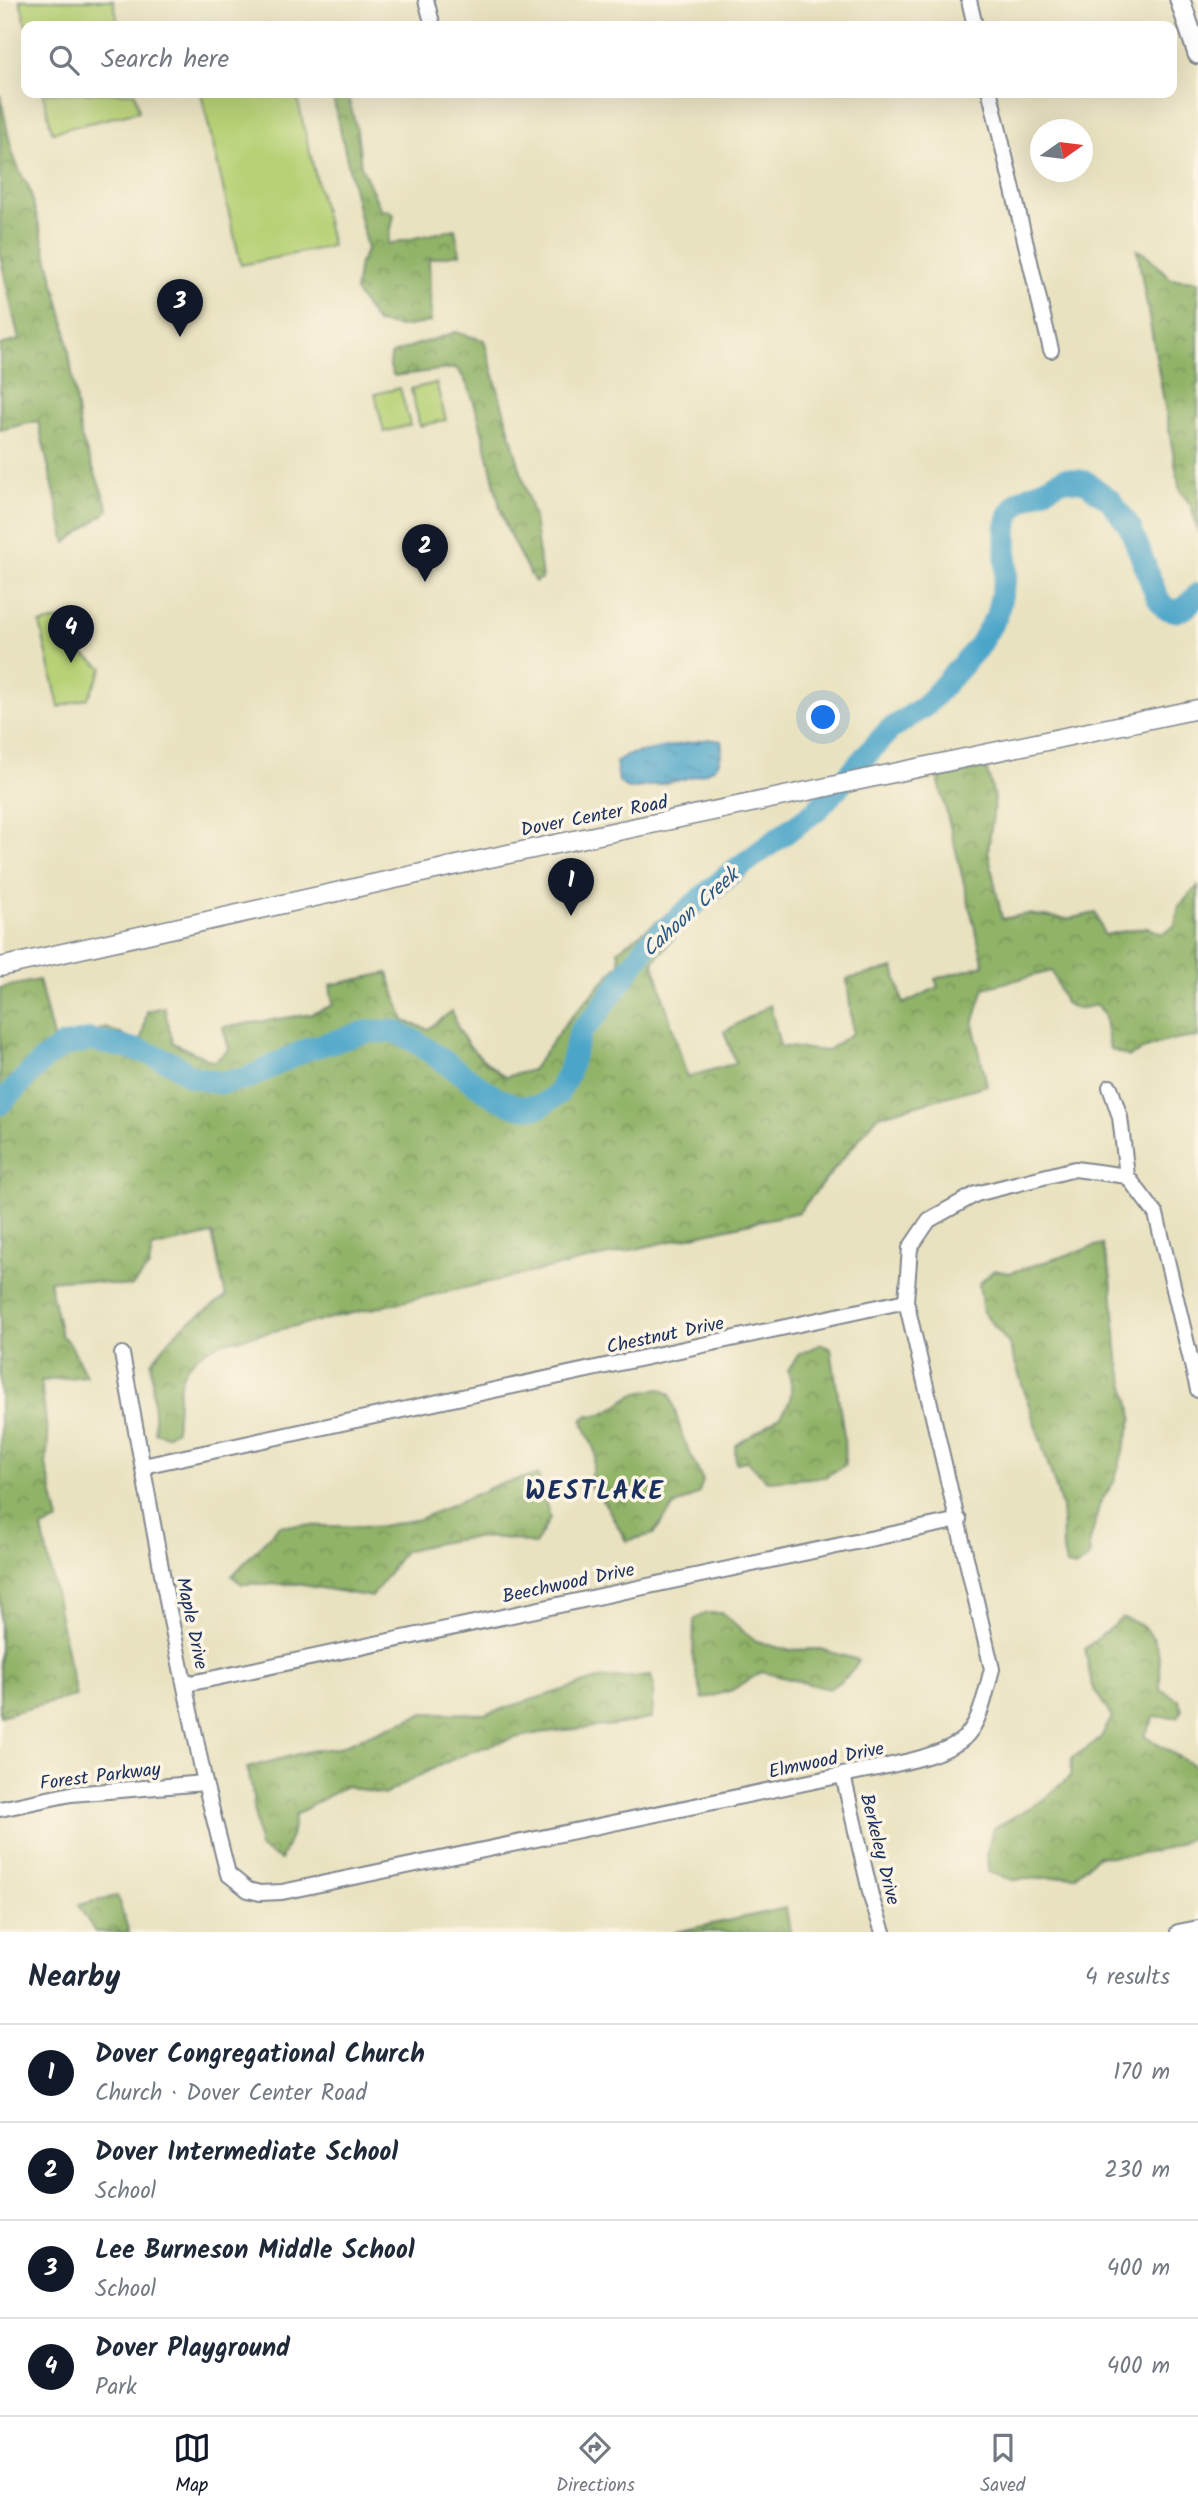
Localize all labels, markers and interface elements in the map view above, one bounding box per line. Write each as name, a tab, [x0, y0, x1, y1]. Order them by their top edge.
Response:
search box	[21, 21, 1177, 98]
text: Search here	[101, 39, 229, 81]
icon: search	[45, 41, 83, 79]
north arrow	[1030, 119, 1093, 182]
pin: 3	[157, 279, 203, 337]
pin: 2	[402, 524, 448, 582]
pin: 4	[48, 605, 94, 663]
your location	[806, 700, 840, 734]
street label: Dover Center Road	[518, 788, 671, 846]
pin: 1	[548, 858, 594, 916]
water label: Cahoon Creek	[635, 858, 749, 966]
street label: Chestnut Drive	[604, 1309, 727, 1363]
district label: WESTLAKE	[525, 1471, 665, 1513]
street label: Beechwood Drive	[499, 1555, 638, 1613]
street label: Maple Drive	[167, 1575, 216, 1673]
street label: Elmwood Drive	[766, 1734, 887, 1788]
street label: Forest Parkway	[38, 1755, 163, 1799]
street label: Berkeley Drive	[851, 1791, 907, 1909]
text: Nearby	[28, 1954, 120, 2002]
text: 4 results	[1085, 1960, 1170, 1996]
text: Dover Congregational Church	[95, 2034, 425, 2076]
text: 1	[48, 2055, 54, 2091]
text: 170 m	[1113, 2055, 1170, 2091]
text: Church · Dover Center Road	[95, 2076, 367, 2112]
text: Dover Intermediate School	[95, 2132, 398, 2174]
text: 2	[44, 2153, 58, 2189]
text: 230 m	[1104, 2153, 1170, 2189]
text: School	[95, 2174, 156, 2210]
text: Lee Burneson Middle School	[95, 2230, 415, 2272]
text: 3	[45, 2251, 57, 2287]
text: 400 m	[1107, 2251, 1170, 2287]
text: School	[95, 2272, 156, 2308]
text: Dover Playground	[95, 2328, 290, 2370]
text: 4	[45, 2349, 57, 2385]
text: 400 m	[1107, 2349, 1170, 2385]
text: Park	[95, 2370, 137, 2406]
tab: Map	[173, 2429, 211, 2501]
tab: Directions	[556, 2429, 635, 2501]
tab: Saved	[980, 2429, 1025, 2501]

